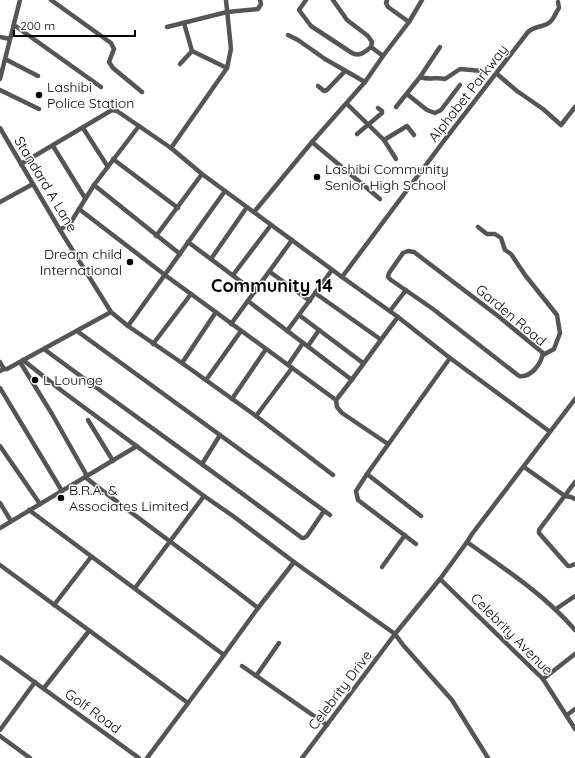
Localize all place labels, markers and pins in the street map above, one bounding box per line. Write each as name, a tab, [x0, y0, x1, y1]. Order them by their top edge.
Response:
place label: Lashibi Police Station	[47, 78, 134, 112]
marker: Lashibi Police Station	[34, 90, 44, 100]
place label: Lashibi Community Senior High School	[325, 160, 449, 194]
marker: Lashibi Community Senior High School	[312, 172, 322, 182]
place label: Dream child International	[40, 245, 122, 279]
marker: Dream child International	[125, 257, 135, 267]
place label: L Lounge	[43, 371, 103, 389]
marker: L Lounge	[30, 375, 40, 385]
place label: B.R.A. & Associates Limited	[69, 481, 189, 515]
marker: B.R.A. & Associates Limited	[56, 493, 66, 503]

